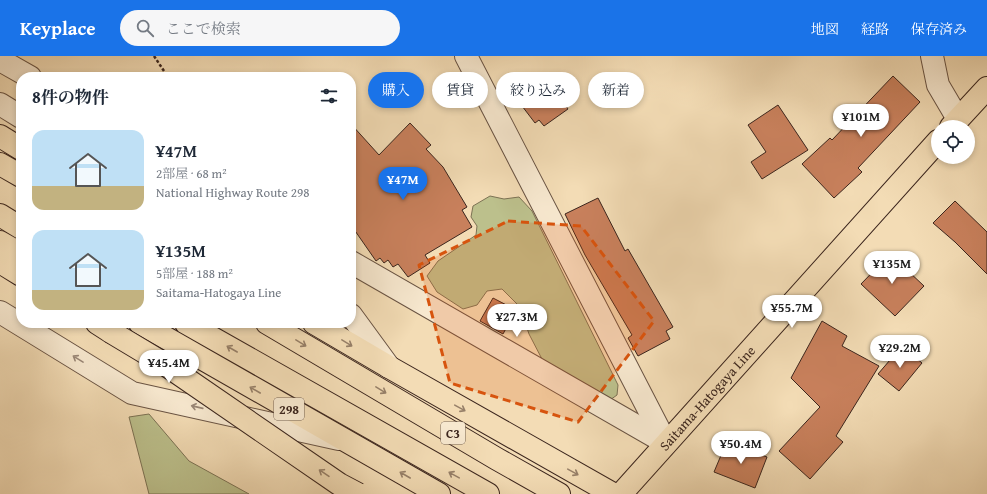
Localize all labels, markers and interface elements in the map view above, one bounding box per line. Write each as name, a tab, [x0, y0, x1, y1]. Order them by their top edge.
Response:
search box	[120, 10, 400, 46]
text: Keyplace	[20, 14, 96, 42]
icon: search	[134, 17, 156, 39]
text: ここで検索	[166, 18, 241, 39]
text: 地図	[811, 19, 839, 39]
text: 経路	[861, 19, 889, 39]
text: 保存済み	[911, 19, 967, 39]
chip: 購入	[368, 72, 424, 108]
chip: 賃貸	[432, 72, 488, 108]
chip: 絞り込み	[496, 72, 580, 108]
chip: 新着	[588, 72, 644, 108]
text: 8件の物件	[32, 84, 109, 109]
icon: filters	[318, 85, 340, 107]
pin: ¥101M	[833, 104, 889, 138]
text: ¥101M	[842, 107, 880, 126]
map controls	[931, 120, 975, 164]
button: locate	[931, 120, 975, 164]
text: ¥47M	[156, 138, 197, 163]
icon: home	[64, 146, 112, 194]
text: 2部屋 · 68 m²	[156, 164, 227, 183]
pin: ¥47M	[379, 167, 427, 201]
text: ¥47M	[387, 170, 419, 189]
text: National Highway Route 298	[156, 183, 310, 202]
text: ¥135M	[156, 238, 206, 263]
icon: home	[64, 246, 112, 294]
pin: ¥135M	[864, 251, 920, 285]
text: ¥135M	[873, 254, 911, 273]
text: 5部屋 · 188 m²	[156, 264, 233, 283]
text: Saitama-Hatogaya Line	[156, 283, 281, 302]
pin: ¥55.7M	[759, 295, 825, 329]
text: ¥55.7M	[771, 298, 813, 317]
pin: ¥27.3M	[484, 304, 550, 338]
text: ¥27.3M	[496, 307, 538, 326]
pin: ¥29.2M	[867, 335, 933, 369]
text: ¥29.2M	[879, 338, 921, 357]
one-way arrow	[295, 339, 306, 347]
one-way arrow	[341, 339, 353, 347]
street label: Saitama-Hatogaya Line	[655, 341, 760, 455]
one-way arrow	[226, 345, 238, 353]
pin: ¥45.4M	[136, 350, 202, 384]
text: ¥45.4M	[148, 353, 190, 372]
one-way arrow	[72, 355, 84, 363]
one-way arrow	[249, 385, 261, 393]
one-way arrow	[374, 387, 386, 395]
road number: 298	[274, 398, 304, 420]
one-way arrow	[191, 403, 204, 411]
one-way arrow	[454, 404, 466, 412]
road number: C3	[441, 422, 465, 444]
pin: ¥50.4M	[708, 431, 774, 465]
text: ¥50.4M	[720, 434, 762, 453]
one-way arrow	[567, 468, 579, 476]
one-way arrow	[319, 469, 330, 477]
one-way arrow	[399, 470, 411, 478]
one-way arrow	[448, 470, 460, 478]

